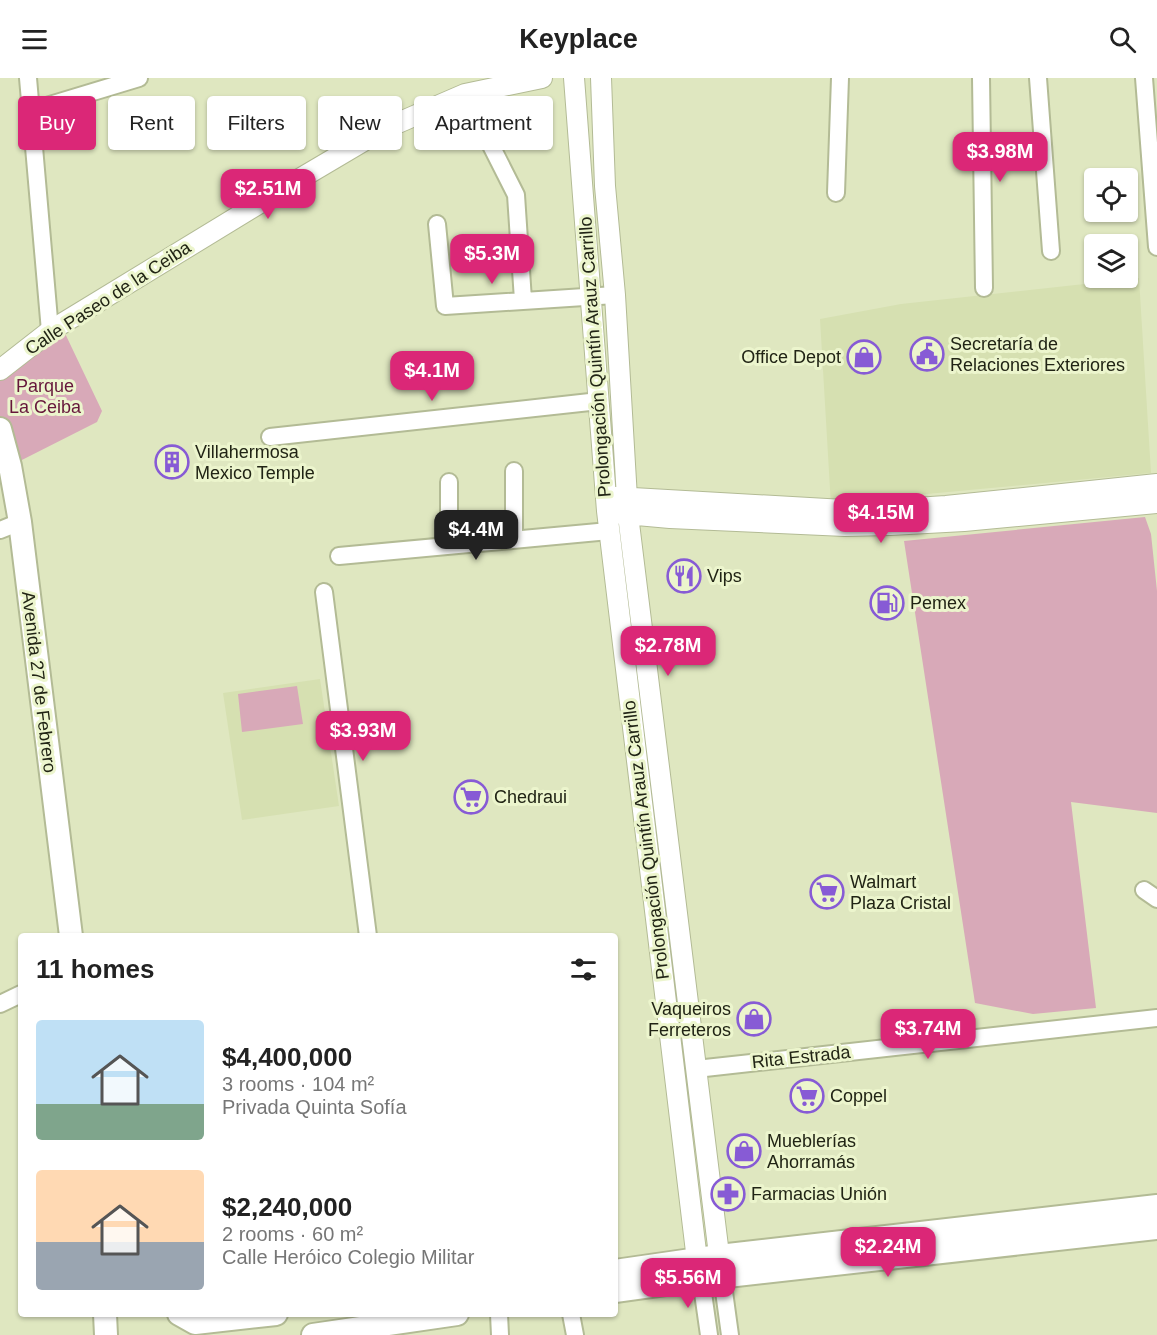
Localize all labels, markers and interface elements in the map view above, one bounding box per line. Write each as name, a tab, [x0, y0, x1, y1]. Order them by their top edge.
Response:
icon: menu	[18, 23, 51, 56]
icon: search	[1106, 23, 1139, 56]
text: Keyplace	[519, 24, 638, 54]
chip: Buy	[18, 96, 96, 150]
chip: Rent	[108, 96, 195, 150]
chip: Filters	[207, 96, 306, 150]
chip: New	[318, 96, 402, 150]
chip: Apartment	[414, 96, 553, 150]
pin: $3.98M	[951, 132, 1049, 183]
text: $3.98M	[967, 140, 1033, 162]
map controls	[1084, 168, 1138, 288]
button: locate	[1084, 168, 1138, 222]
pin: $2.51M	[219, 169, 317, 220]
text: $2.51M	[235, 177, 301, 199]
street label: Prolongación Quintín Arauz Carrillo	[575, 216, 615, 498]
pin: $5.3M	[450, 234, 534, 285]
button: layers	[1084, 234, 1138, 288]
street label: Calle Paseo de la Ceiba	[22, 236, 195, 359]
text: $5.3M	[464, 242, 520, 264]
place label: Secretaría de Relaciones Exteriores	[950, 334, 1125, 375]
public building icon: Secretaría de Relaciones Exteriores	[909, 336, 945, 372]
shop icon: Office Depot	[846, 339, 882, 375]
place label: Office Depot	[741, 347, 841, 367]
pin: $4.1M	[390, 351, 474, 402]
text: $4.1M	[404, 359, 460, 381]
park label: Parque La Ceiba	[9, 376, 82, 417]
place label: Villahermosa Mexico Temple	[195, 442, 315, 483]
building icon: Villahermosa Mexico Temple	[154, 444, 190, 480]
pin: $4.15M	[832, 493, 930, 544]
text: $4.15M	[848, 501, 914, 523]
pin: $4.4M	[434, 510, 518, 561]
text: $4.4M	[448, 518, 504, 540]
restaurant icon: Vips	[666, 558, 702, 594]
place label: Vips	[707, 566, 742, 586]
fuel station icon: Pemex	[869, 585, 905, 621]
street label: Avenida 27 de Febrero	[18, 590, 60, 774]
place label: Pemex	[910, 593, 966, 613]
pin: $2.78M	[619, 626, 717, 677]
text: $2.78M	[635, 634, 701, 656]
street label: Prolongación Quintín Arauz Carrillo	[619, 699, 673, 981]
pin: $3.93M	[314, 711, 412, 762]
text: $3.93M	[330, 719, 396, 741]
supermarket icon: Chedraui	[453, 779, 489, 815]
place label: Chedraui	[494, 787, 567, 807]
place label: Walmart Plaza Cristal	[850, 872, 951, 913]
supermarket icon: Walmart Plaza Cristal	[809, 874, 845, 910]
icon: filters	[567, 953, 600, 986]
text: 11 homes	[36, 954, 155, 984]
place label: Vaqueiros Ferreteros	[648, 999, 731, 1040]
shop icon: Vaqueiros Ferreteros	[736, 1001, 772, 1037]
pin: $3.74M	[879, 1009, 977, 1060]
text: $3.74M	[895, 1017, 961, 1039]
text: $4,400,000	[222, 1042, 352, 1072]
street label: Rita Estrada	[751, 1042, 852, 1072]
icon: home	[84, 1044, 156, 1116]
text: 3 rooms · 104 m²	[222, 1073, 374, 1095]
supermarket icon: Coppel	[789, 1078, 825, 1114]
place label: Coppel	[830, 1086, 887, 1106]
text: Privada Quinta Sofía	[222, 1096, 407, 1118]
place label: Mueblerías Ahorramás	[767, 1131, 856, 1172]
shop icon: Mueblerías Ahorramás	[726, 1133, 762, 1169]
pharmacy icon: Farmacias Unión	[710, 1176, 746, 1212]
place label: Farmacias Unión	[751, 1184, 887, 1204]
text: $2,240,000	[222, 1192, 352, 1222]
icon: home	[84, 1194, 156, 1266]
text: 2 rooms · 60 m²	[222, 1223, 363, 1245]
pin: $2.24M	[839, 1227, 937, 1278]
text: $2.24M	[855, 1235, 921, 1257]
text: Calle Heróico Colegio Militar	[222, 1246, 474, 1268]
pin: $5.56M	[639, 1258, 737, 1309]
text: $5.56M	[655, 1266, 721, 1288]

